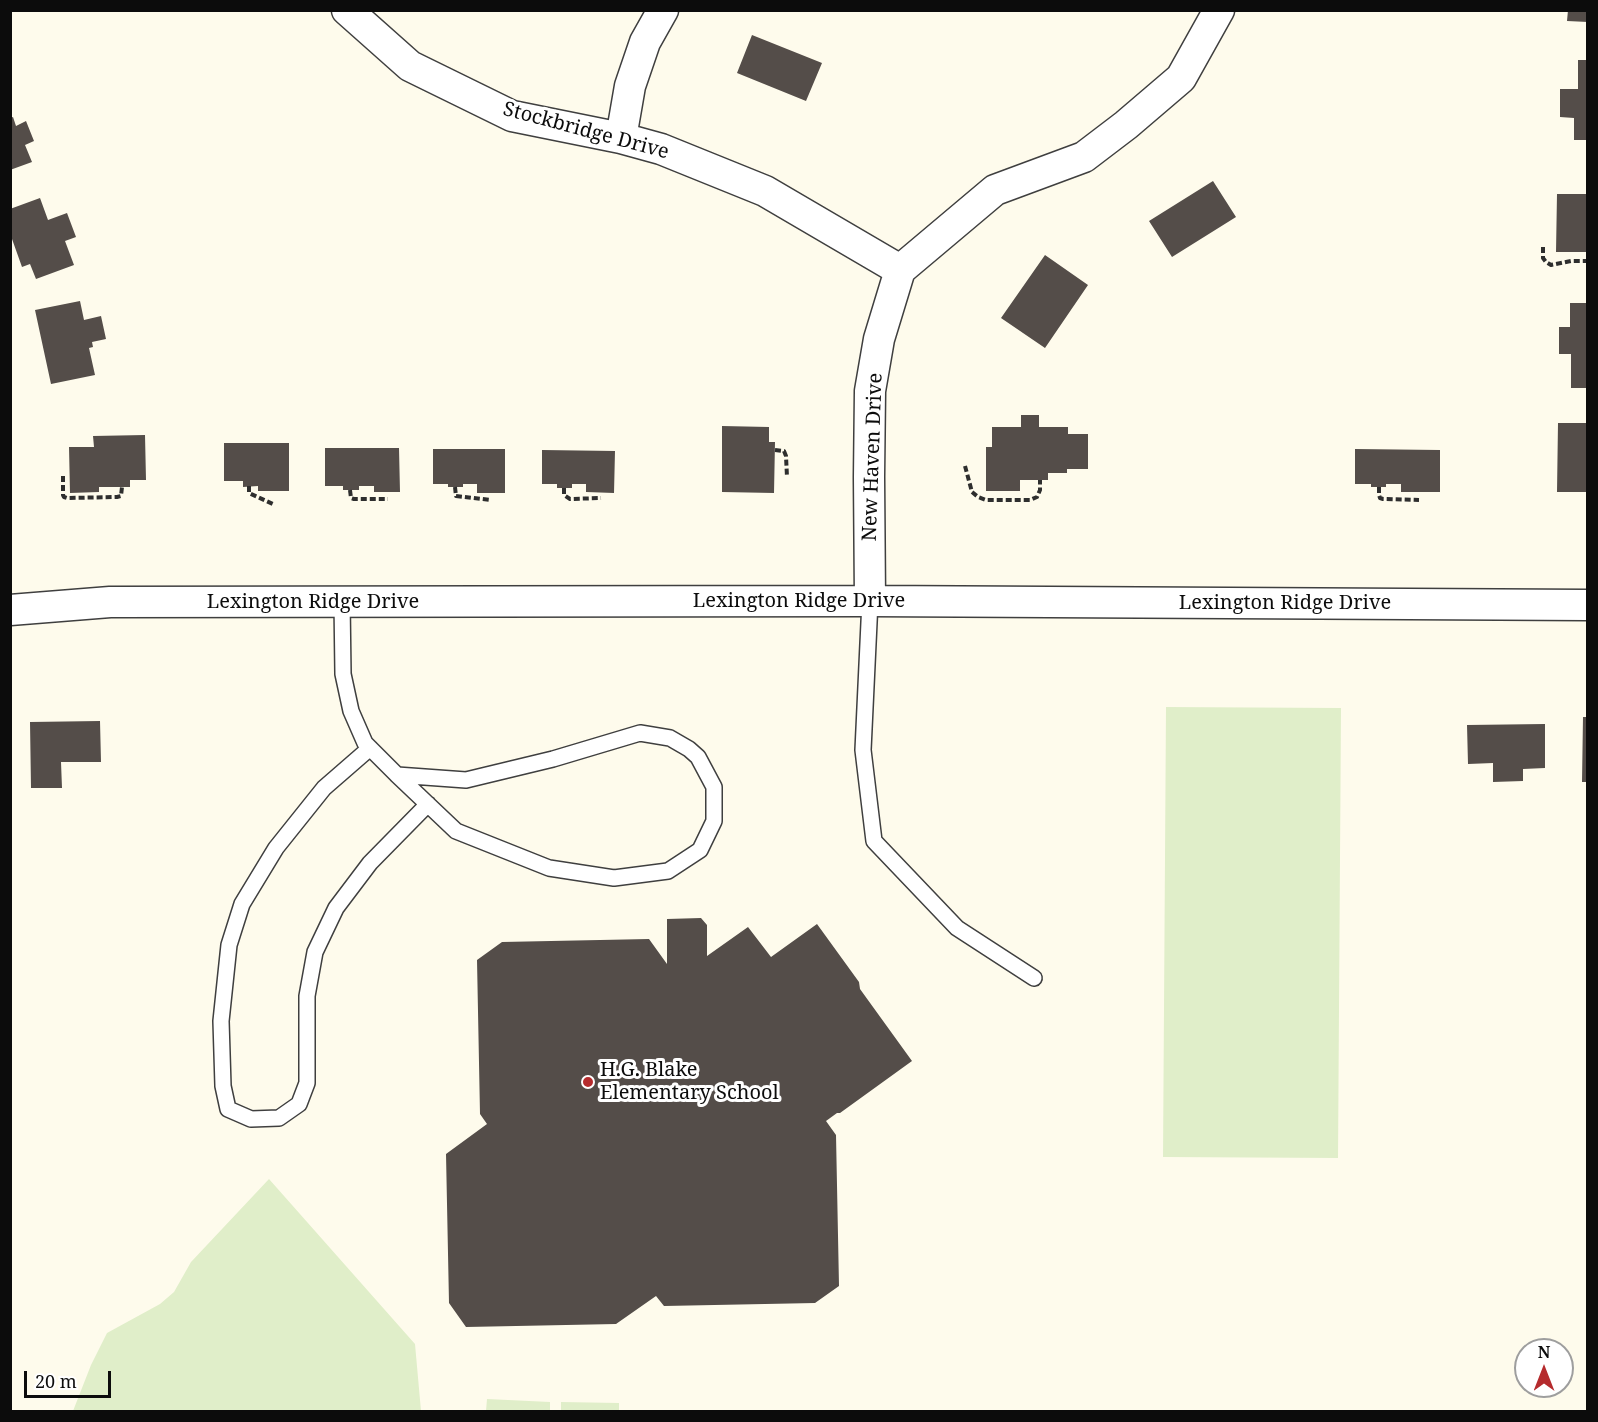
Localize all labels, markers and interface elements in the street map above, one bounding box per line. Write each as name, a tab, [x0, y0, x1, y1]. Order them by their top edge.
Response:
street label: Stockbridge Drive	[500, 97, 672, 165]
street label: New Haven Drive	[858, 372, 888, 542]
street label: Lexington Ridge Drive	[693, 589, 905, 613]
street label: Lexington Ridge Drive	[207, 590, 419, 614]
street label: Lexington Ridge Drive	[1179, 591, 1391, 615]
place label: H.G. Blake Elementary School	[600, 1058, 779, 1105]
marker: H.G. Blake Elementary School	[581, 1075, 595, 1089]
north arrow	[1514, 1338, 1574, 1398]
text: N	[1538, 1341, 1550, 1363]
scale bar	[27, 1359, 114, 1397]
text: 20 m	[35, 1369, 77, 1393]

